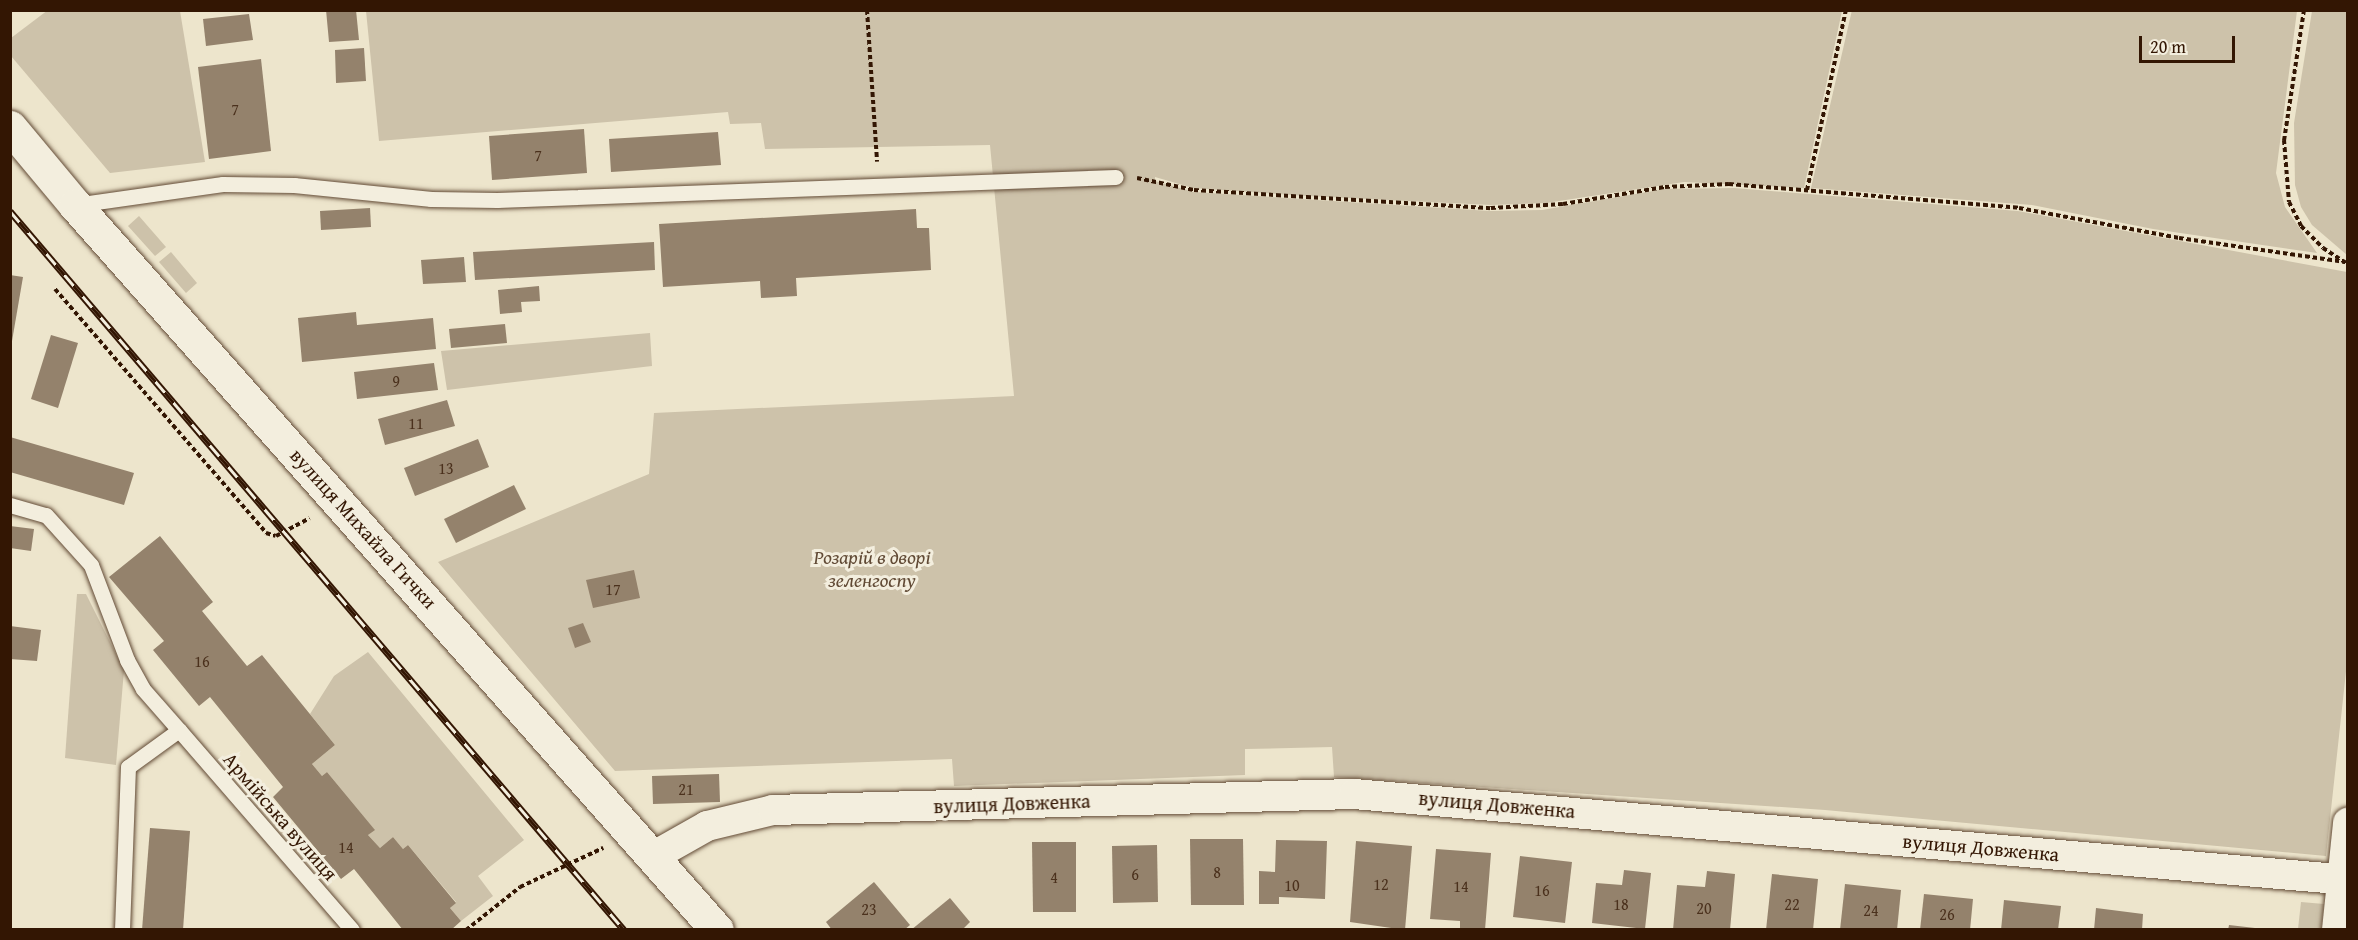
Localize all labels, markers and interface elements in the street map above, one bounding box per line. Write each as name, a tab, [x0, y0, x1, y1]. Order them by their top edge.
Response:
scale bar	[2142, 24, 2238, 62]
text: 20 m	[2150, 33, 2186, 60]
house number: 7	[231, 99, 239, 119]
house number: 7	[534, 145, 542, 165]
house number: 9	[392, 371, 400, 391]
house number: 11	[408, 413, 424, 433]
street label: вулиця Михайла Гички	[286, 443, 442, 613]
house number: 13	[438, 458, 454, 478]
park label: Розарій в дворі зеленгоспу	[813, 545, 931, 592]
house number: 17	[605, 579, 621, 599]
house number: 16	[194, 651, 210, 671]
street label: Армійська вулиця	[219, 747, 343, 885]
house number: 21	[678, 779, 694, 799]
street label: вулиця Довженка	[1418, 785, 1576, 823]
street label: вулиця Довженка	[933, 788, 1091, 818]
street label: вулиця Довженка	[1902, 828, 2060, 866]
house number: 14	[338, 837, 354, 857]
house number: 8	[1213, 862, 1221, 882]
house number: 6	[1131, 864, 1139, 884]
house number: 4	[1050, 867, 1058, 887]
house number: 12	[1373, 874, 1389, 894]
house number: 10	[1284, 875, 1300, 895]
house number: 14	[1453, 876, 1469, 896]
house number: 16	[1534, 880, 1550, 900]
house number: 18	[1613, 894, 1629, 914]
house number: 22	[1784, 894, 1800, 914]
house number: 20	[1696, 898, 1712, 918]
house number: 23	[861, 899, 877, 919]
house number: 24	[1863, 900, 1879, 920]
house number: 26	[1939, 904, 1955, 924]

